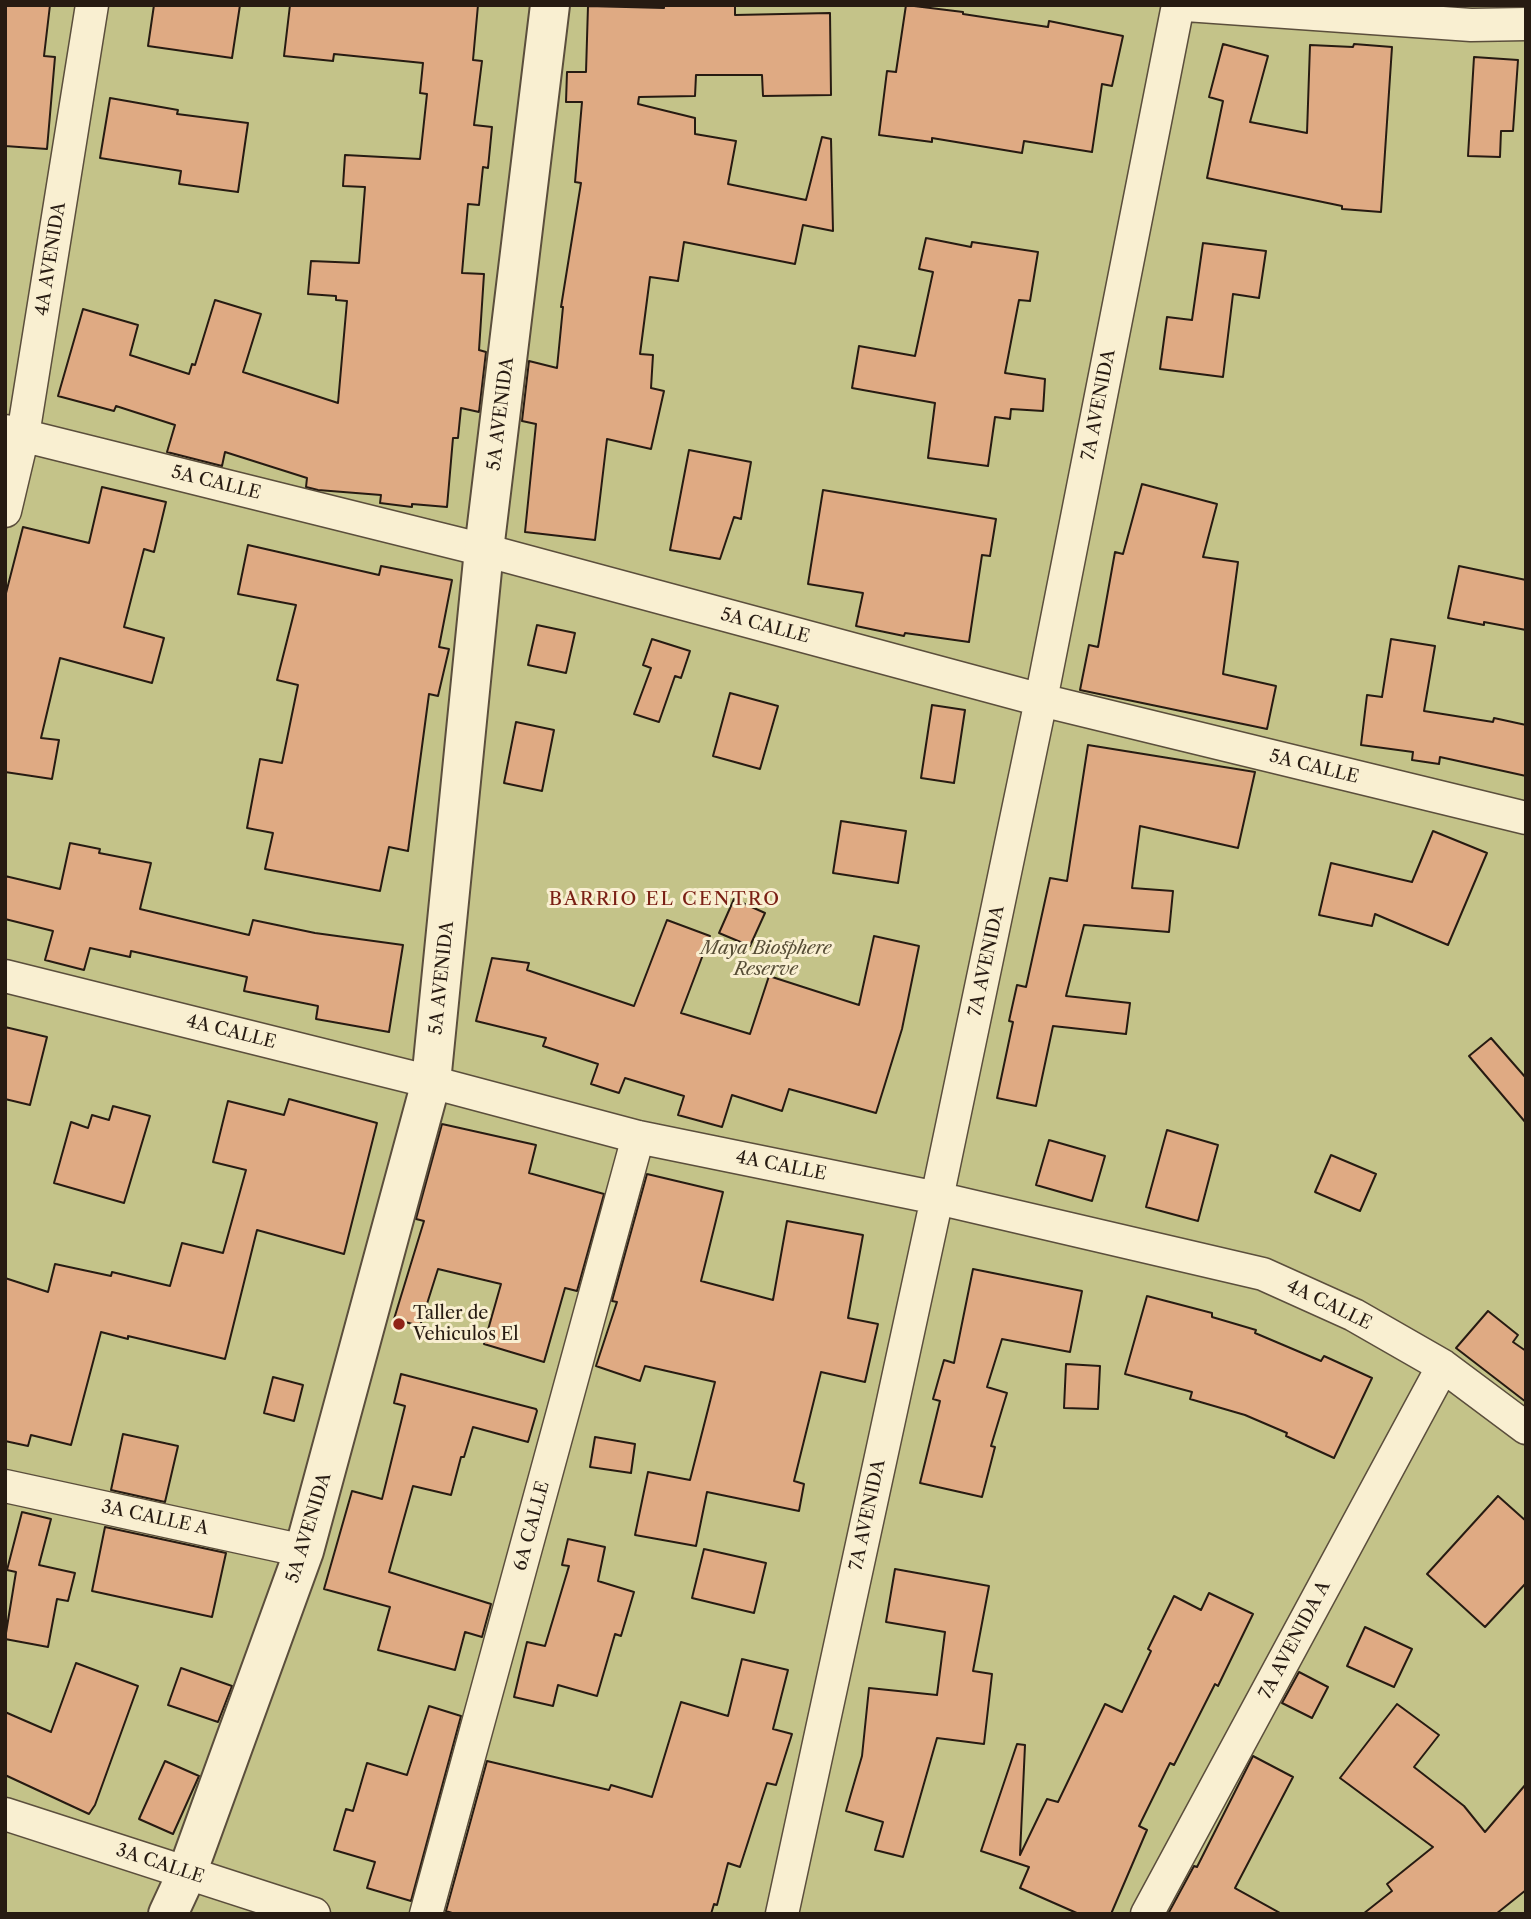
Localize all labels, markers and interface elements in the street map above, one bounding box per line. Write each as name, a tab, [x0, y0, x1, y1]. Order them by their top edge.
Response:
street label: 4A AVENIDA	[31, 201, 71, 317]
street label: 7A AVENIDA	[1078, 348, 1120, 462]
street label: 5A AVENIDA	[483, 356, 519, 472]
street label: 5A CALLE	[169, 461, 263, 505]
street label: 5A CALLE	[718, 604, 812, 648]
street label: 5A CALLE	[1267, 745, 1361, 789]
district label: BARRIO EL CENTRO	[551, 889, 779, 911]
street label: 7A AVENIDA	[965, 904, 1009, 1018]
street label: 5A AVENIDA	[425, 920, 459, 1036]
park label: Maya Biosphere Reserve	[701, 938, 831, 981]
street label: 4A CALLE	[184, 1010, 278, 1054]
street label: 4A CALLE	[734, 1147, 828, 1185]
street label: 4A CALLE	[1283, 1275, 1375, 1335]
place label: Taller de Vehiculos El	[413, 1303, 519, 1346]
marker: Taller de Vehiculos El	[391, 1316, 407, 1332]
street label: 7A AVENIDA	[846, 1458, 890, 1572]
street label: 5A AVENIDA	[282, 1470, 336, 1586]
street label: 6A CALLE	[510, 1479, 554, 1573]
street label: 3A CALLE A	[99, 1496, 211, 1540]
street label: 7A AVENIDA A	[1255, 1577, 1335, 1703]
street label: 3A CALLE	[113, 1840, 207, 1888]

